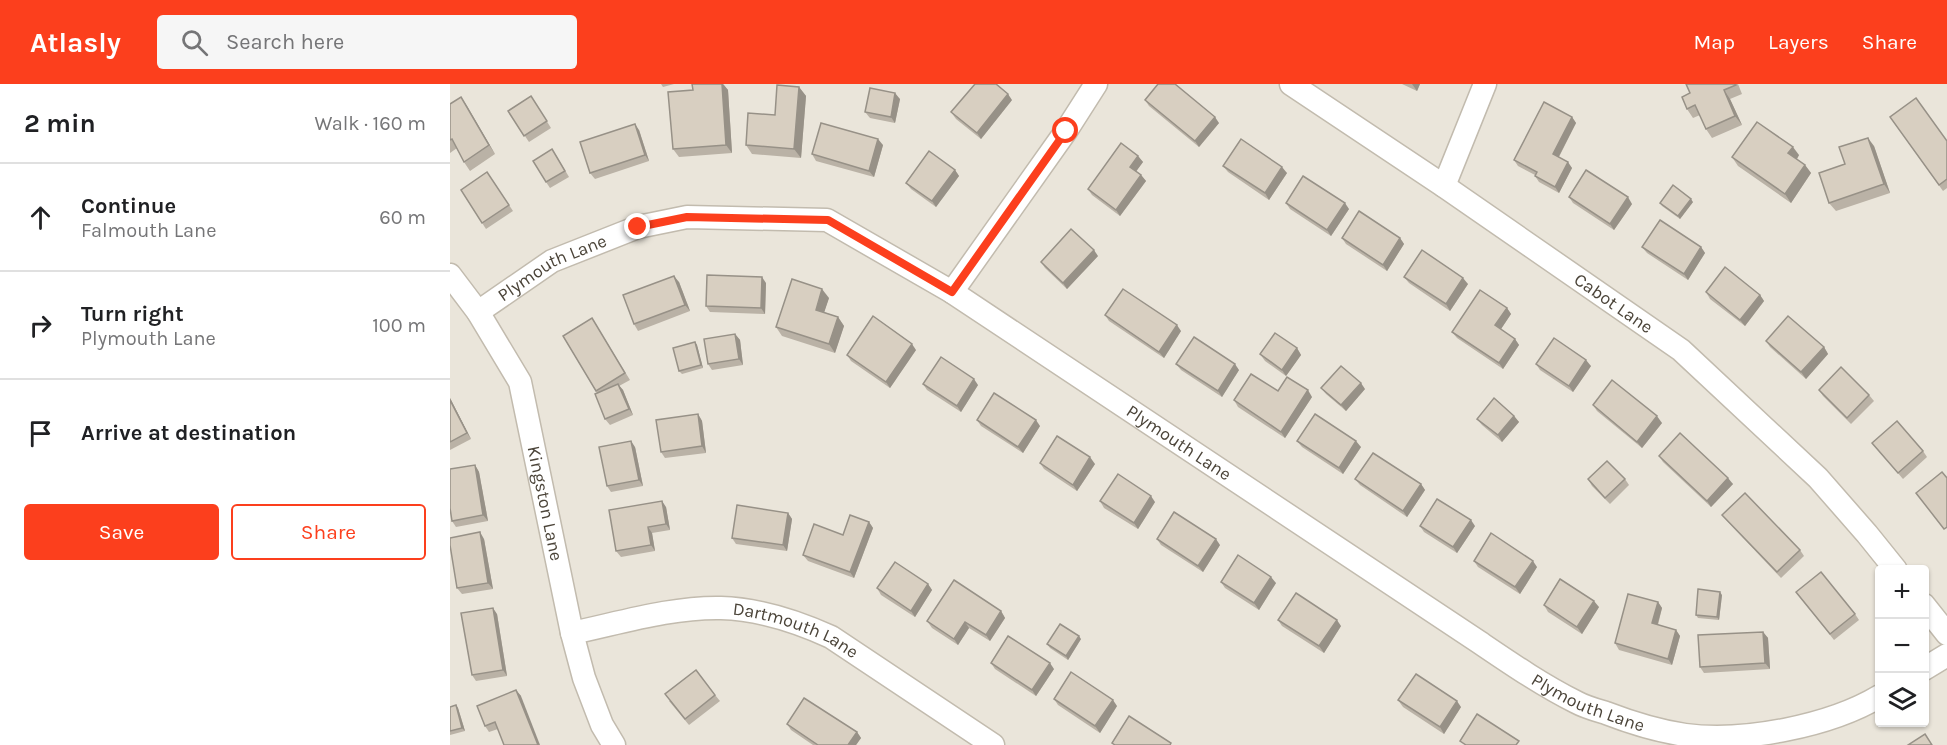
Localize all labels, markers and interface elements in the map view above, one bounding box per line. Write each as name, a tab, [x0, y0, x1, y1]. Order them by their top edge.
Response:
search box	[157, 15, 577, 69]
text: Atlasly	[30, 26, 121, 59]
icon: search	[178, 26, 211, 59]
text: Search here	[226, 29, 344, 55]
text: Map	[1693, 30, 1735, 54]
text: Layers	[1768, 30, 1829, 54]
text: Share	[1862, 30, 1917, 54]
text: 2 min	[24, 108, 96, 139]
text: Walk · 160 m	[314, 112, 426, 135]
route start	[1052, 117, 1078, 143]
text: Continue	[81, 193, 176, 219]
icon: ahead	[24, 201, 57, 234]
text: 60 m	[379, 206, 426, 229]
route end	[624, 213, 650, 239]
text: Falmouth Lane	[81, 219, 216, 242]
street label: Plymouth Lane	[493, 230, 610, 306]
street label: Cabot Lane	[1570, 268, 1657, 338]
text: Turn right	[81, 301, 184, 327]
icon: right	[24, 309, 57, 342]
text: 100 m	[372, 314, 426, 337]
text: Plymouth Lane	[81, 327, 216, 350]
street label: Plymouth Lane	[1122, 400, 1236, 485]
icon: arrive	[24, 417, 57, 450]
text: Arrive at destination	[81, 420, 296, 446]
street label: Kingston Lane	[523, 444, 568, 563]
button: Save	[24, 504, 219, 560]
button: Share	[231, 504, 426, 560]
map controls	[1875, 565, 1929, 727]
button: +	[1875, 565, 1929, 619]
street label: Dartmouth Lane	[732, 598, 863, 663]
button: −	[1875, 619, 1929, 673]
street label: Plymouth Lane	[1528, 668, 1647, 737]
button: layers	[1875, 673, 1929, 727]

